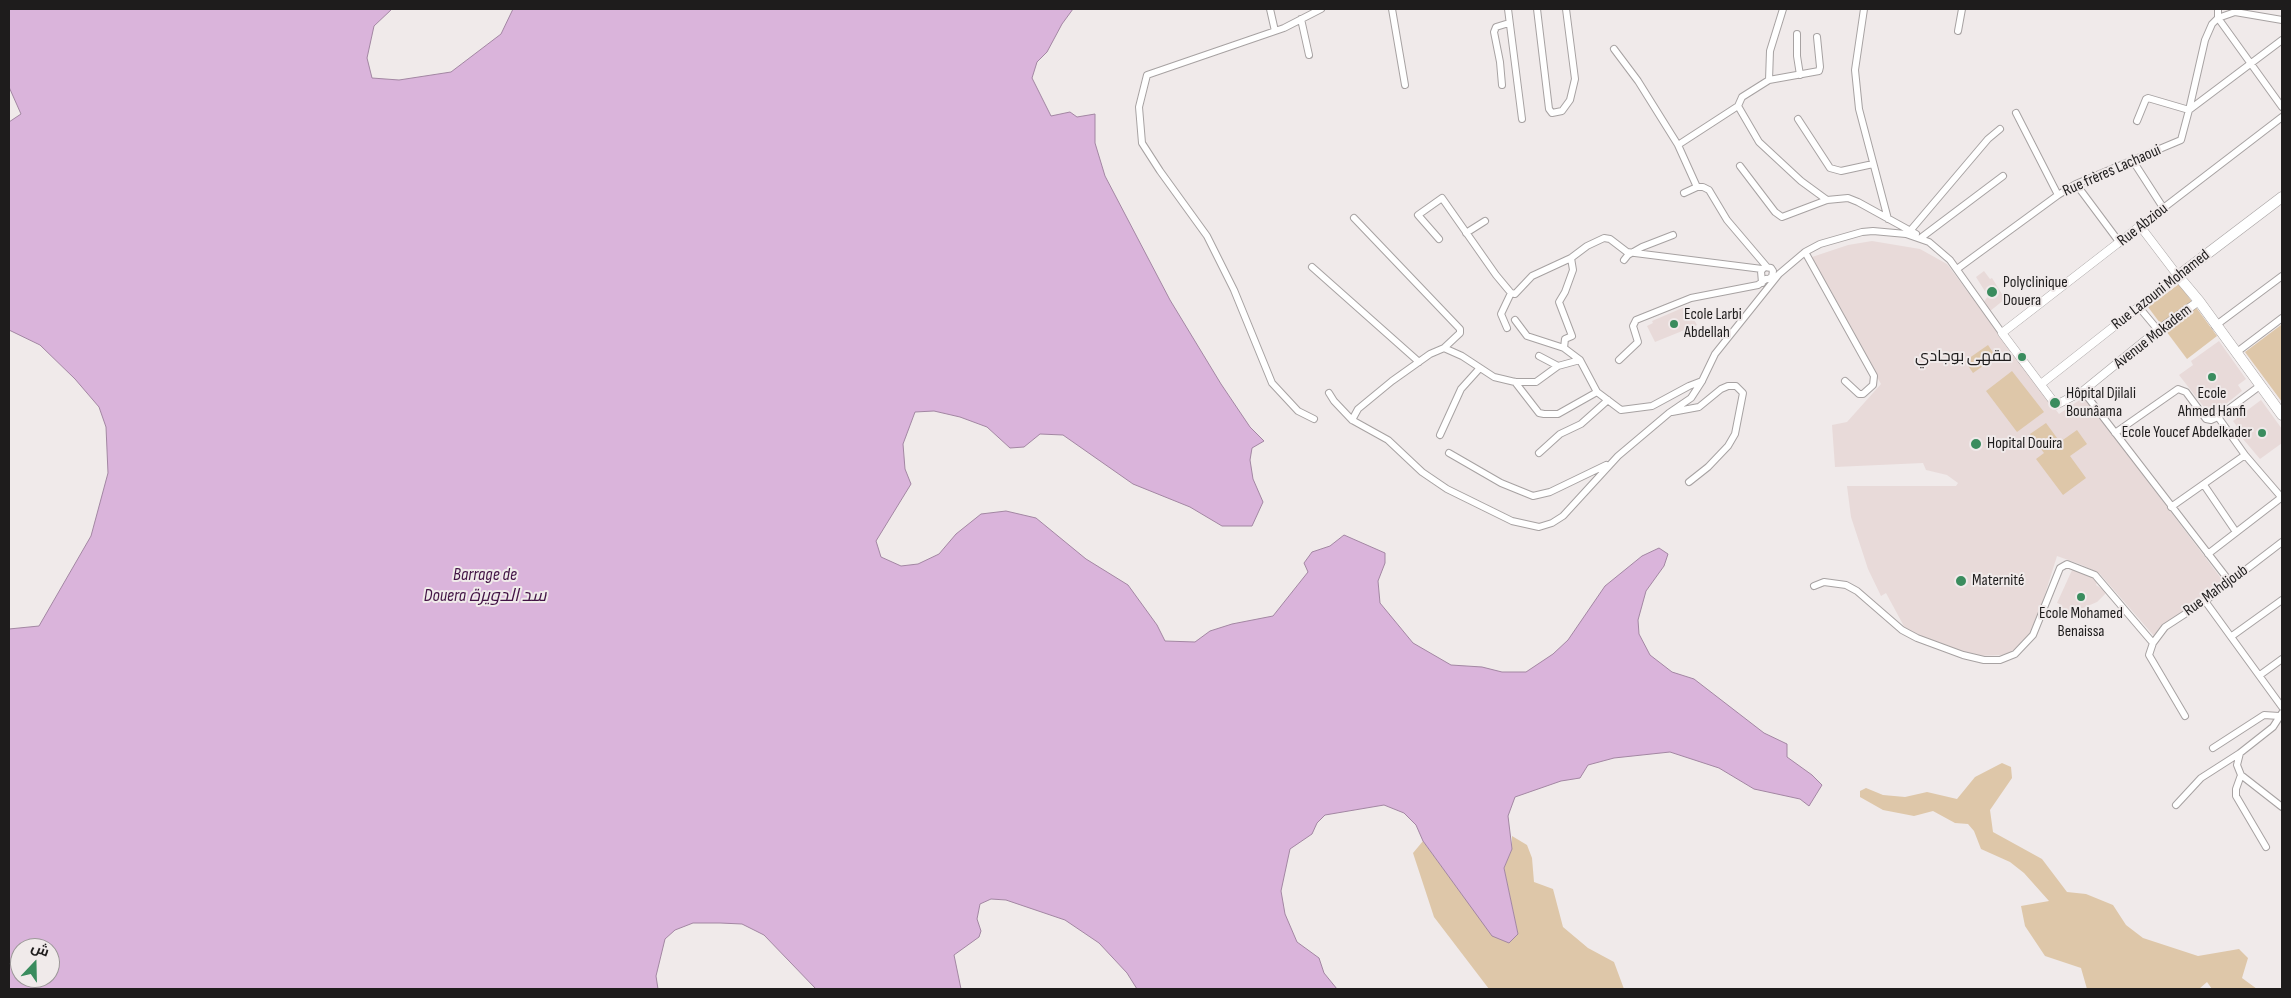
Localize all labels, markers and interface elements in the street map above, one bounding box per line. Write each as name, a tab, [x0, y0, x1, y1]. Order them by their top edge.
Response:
street label: Rue frères Lachaoui	[2060, 141, 2164, 201]
street label: Rue Abziou	[2114, 199, 2172, 251]
street label: Rue Lazouni Mohamed	[2108, 246, 2214, 334]
place label: Polyclinique Douera	[2003, 273, 2068, 311]
marker: Polyclinique Douera	[1985, 285, 1999, 299]
street label: Avenue Mokadem	[2110, 301, 2196, 373]
place label: Ecole Larbi Abdellah	[1684, 305, 1742, 343]
marker: Ecole Larbi Abdellah	[1668, 318, 1680, 330]
place label: مقهى بوجادي	[1915, 347, 2012, 367]
marker: مقهى بوجادي	[2016, 351, 2028, 363]
marker: Ecole Ahmed Hanfi	[2206, 371, 2218, 383]
place label: Hôpital Djilali Bounâama	[2066, 384, 2136, 422]
place label: Ecole Ahmed Hanfi	[2178, 384, 2246, 422]
marker: Hôpital Djilali Bounâama	[2048, 396, 2062, 410]
place label: Ecole Youcef Abdelkader	[2122, 423, 2252, 443]
marker: Ecole Youcef Abdelkader	[2256, 427, 2268, 439]
place label: Hopital Douira	[1987, 434, 2063, 454]
marker: Hopital Douira	[1969, 437, 1983, 451]
street label: Rue Mahdjoub	[2180, 561, 2252, 621]
water label: Barrage de Douera سد الدويرة	[424, 564, 546, 606]
place label: Maternité	[1972, 571, 2024, 591]
marker: Maternité	[1954, 574, 1968, 588]
marker: Ecole Mohamed Benaissa	[2075, 591, 2087, 603]
place label: Ecole Mohamed Benaissa	[2039, 604, 2123, 642]
north arrow	[10, 938, 60, 988]
text: ش	[29, 938, 52, 961]

